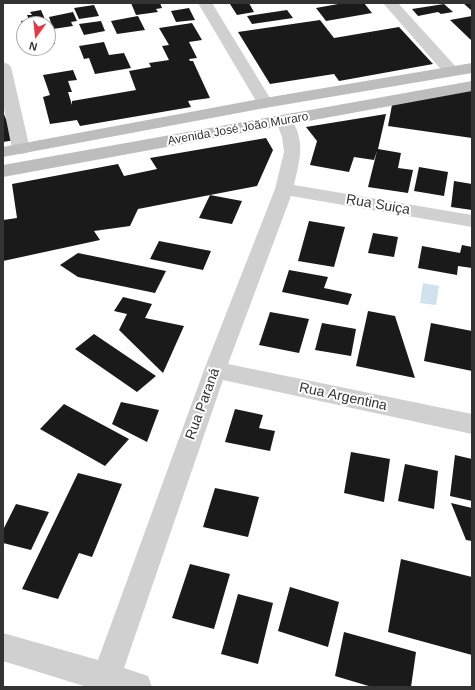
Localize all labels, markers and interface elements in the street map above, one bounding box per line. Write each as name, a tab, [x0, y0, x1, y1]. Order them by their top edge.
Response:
north arrow	[16, 16, 56, 56]
text: N	[28, 40, 39, 53]
street label: Avenida José João Muraro	[167, 110, 309, 148]
street label: Rua Suiça	[345, 191, 411, 219]
street label: Rua Paraná	[182, 366, 224, 442]
street label: Rua Argentina	[297, 379, 389, 415]

